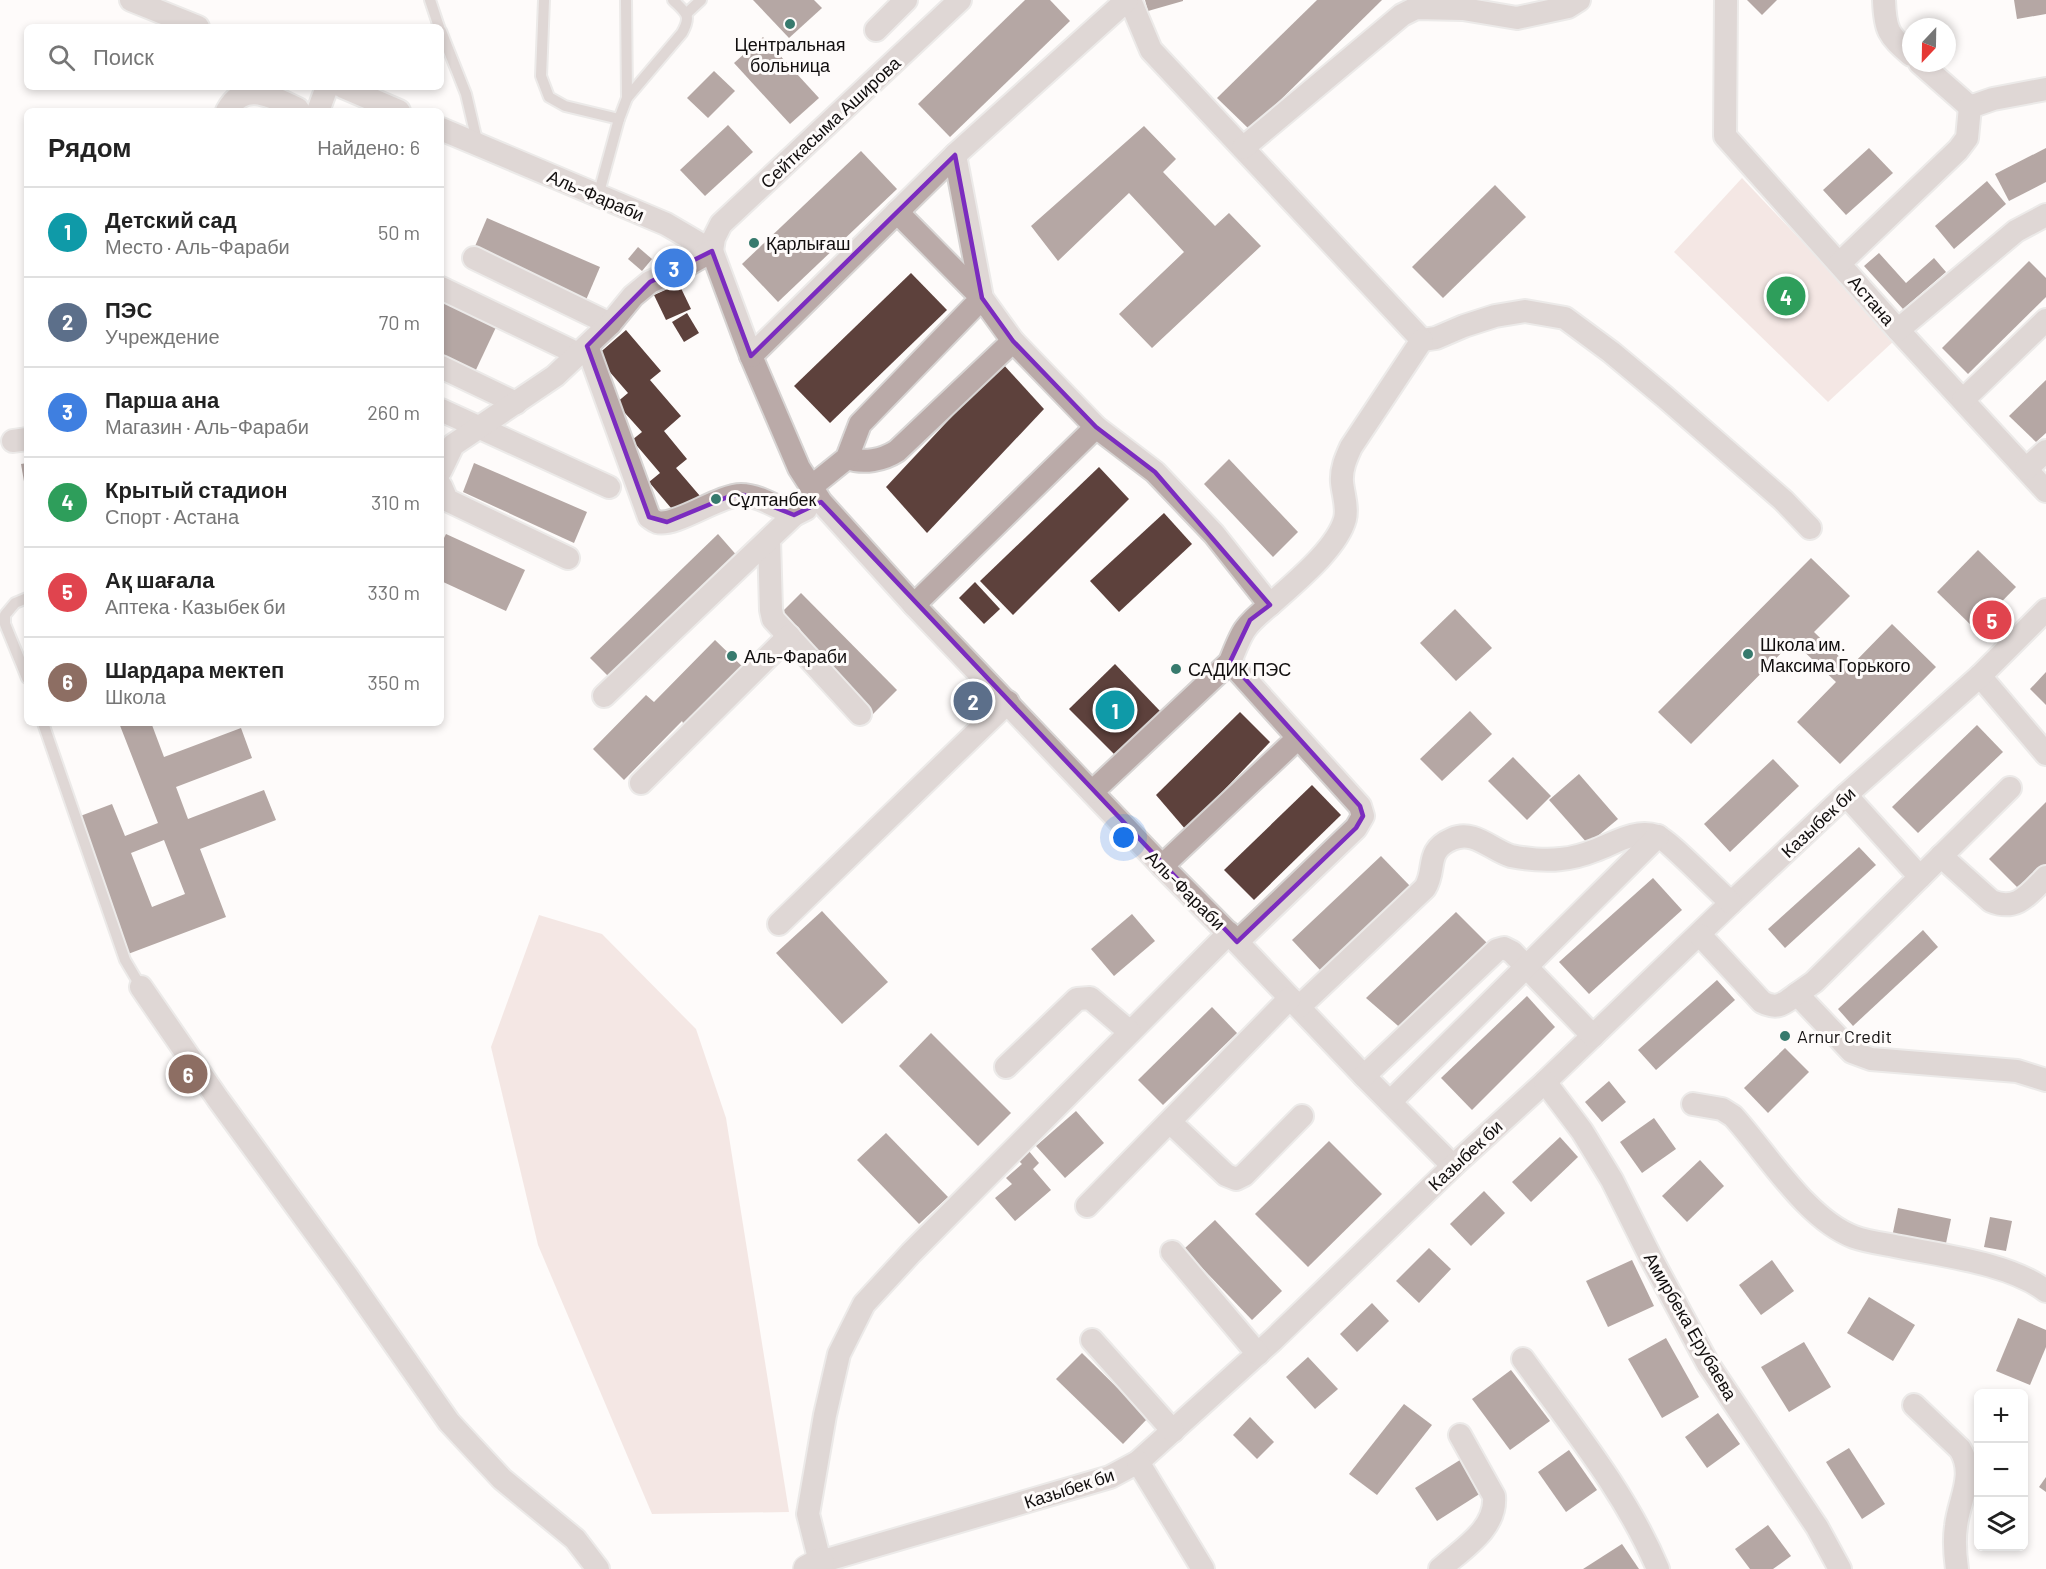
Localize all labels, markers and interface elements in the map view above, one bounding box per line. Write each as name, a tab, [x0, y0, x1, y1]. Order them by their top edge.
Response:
marker: Центральная больница	[783, 17, 797, 31]
north arrow	[1902, 18, 1956, 72]
search box	[24, 24, 444, 90]
place label: Центральная больница	[734, 33, 846, 76]
icon: search	[45, 41, 78, 74]
text: Поиск	[93, 43, 154, 69]
street label: Сейткасыма Аширова	[755, 51, 905, 193]
text: Рядом	[48, 131, 131, 162]
text: Найдено: 6	[317, 135, 420, 159]
street label: Аль-Фараби	[544, 165, 648, 225]
text: Детский сад	[105, 206, 237, 232]
text: 1	[64, 220, 71, 244]
text: 50 m	[378, 220, 420, 244]
place label: Қарлығаш	[766, 232, 850, 254]
text: Место · Аль-Фараби	[105, 234, 290, 258]
marker: Қарлығаш	[747, 236, 761, 250]
pin: 3	[654, 246, 694, 290]
street label: Астана	[1844, 271, 1900, 330]
pin: 4	[1766, 274, 1806, 318]
text: ПЭС	[105, 296, 152, 322]
text: 2	[62, 310, 73, 334]
text: 70 m	[379, 310, 420, 334]
text: Учреждение	[105, 324, 220, 348]
text: Парша ана	[105, 386, 219, 412]
text: 3	[62, 400, 73, 424]
text: 260 m	[367, 400, 420, 424]
text: Магазин · Аль-Фараби	[105, 414, 309, 438]
text: Крытый стадион	[105, 476, 288, 502]
place label: Сұлтанбек	[728, 488, 817, 510]
text: 4	[61, 490, 74, 514]
text: 310 m	[371, 490, 420, 514]
marker: Сұлтанбек	[709, 492, 723, 506]
text: Спорт · Астана	[105, 504, 239, 528]
text: Ақ шағала	[105, 566, 214, 592]
text: 5	[62, 580, 73, 604]
text: 330 m	[368, 580, 420, 604]
text: Аптека · Казыбек би	[105, 594, 286, 618]
pin: 5	[1972, 598, 2012, 642]
place label: Школа им. Максима Горького	[1760, 633, 1911, 676]
place label: Аль-Фараби	[744, 645, 847, 667]
marker: Школа им. Максима Горького	[1741, 647, 1755, 661]
marker: Аль-Фараби	[725, 649, 739, 663]
text: Шардара мектеп	[105, 656, 284, 682]
place label: САДИК ПЭС	[1188, 658, 1291, 680]
marker: САДИК ПЭС	[1169, 662, 1183, 676]
text: 6	[62, 670, 73, 694]
text: 350 m	[368, 670, 420, 694]
pin: 2	[954, 678, 992, 724]
text: Школа	[105, 684, 166, 708]
pin: 1	[1096, 688, 1134, 732]
street label: Казыбек би	[1776, 782, 1860, 862]
your location	[1109, 823, 1138, 852]
street label: Аль-Фараби	[1142, 846, 1230, 934]
place label: Arnur Credit	[1797, 1025, 1892, 1047]
marker: Arnur Credit	[1778, 1029, 1792, 1043]
pin: 6	[168, 1052, 207, 1096]
street label: Казыбек би	[1423, 1115, 1507, 1195]
street label: Амирбека Ерубаева	[1640, 1248, 1743, 1405]
map controls	[1974, 1389, 2028, 1551]
button: +	[1974, 1389, 2028, 1443]
button: −	[1974, 1443, 2028, 1497]
street label: Казыбек би	[1021, 1463, 1117, 1513]
button: layers	[1974, 1497, 2028, 1551]

